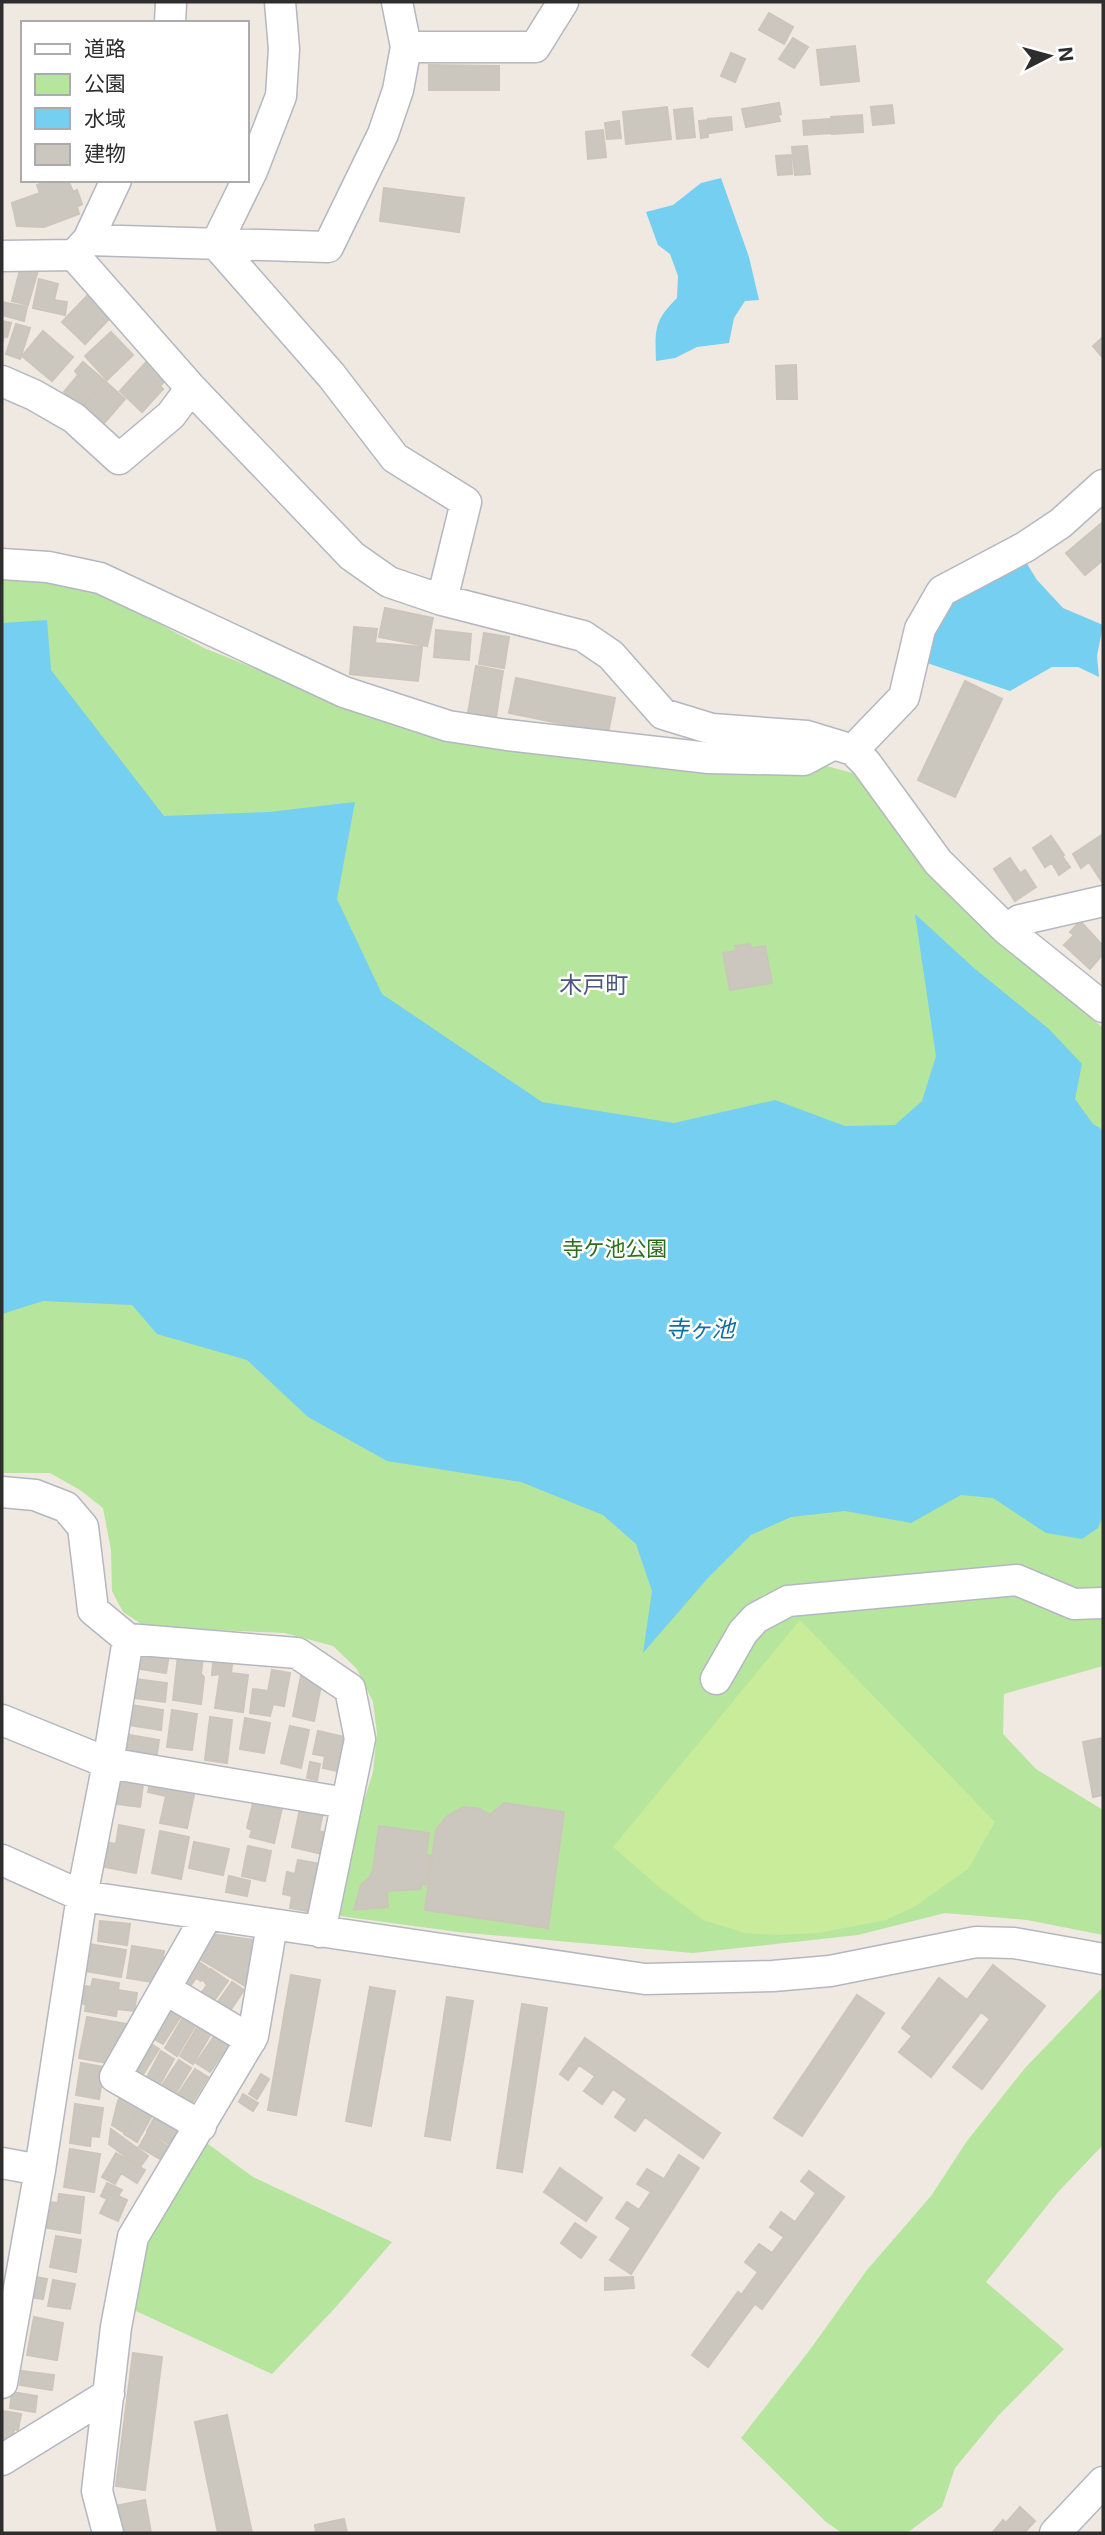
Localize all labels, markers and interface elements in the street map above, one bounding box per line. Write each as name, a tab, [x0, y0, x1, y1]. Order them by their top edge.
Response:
legend	[21, 21, 248, 182]
north arrow	[1014, 21, 1084, 91]
text: 道路	[84, 36, 126, 61]
text: N	[1053, 46, 1078, 63]
text: 公園	[84, 71, 126, 96]
text: 水域	[84, 106, 126, 131]
text: 建物	[84, 141, 126, 166]
district label: 木戸町	[560, 971, 629, 999]
park label: 寺ケ池公園	[563, 1236, 668, 1261]
water label: 寺ヶ池	[666, 1315, 737, 1343]

